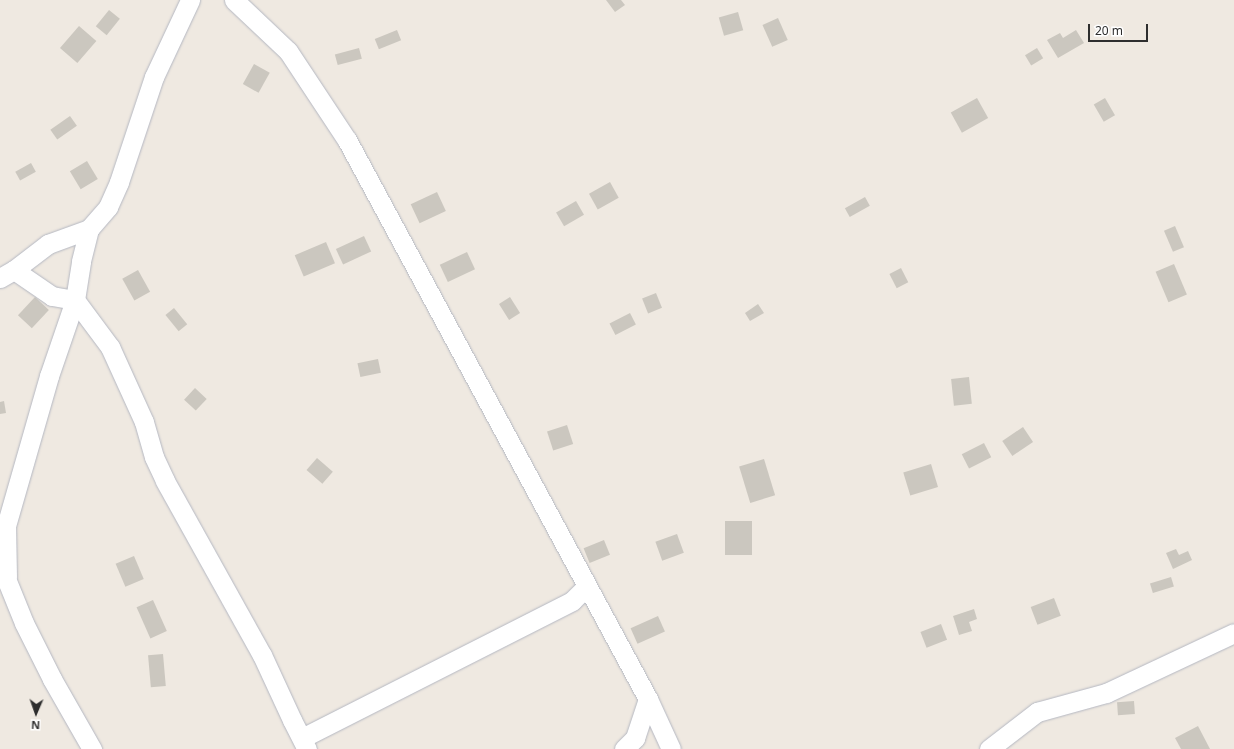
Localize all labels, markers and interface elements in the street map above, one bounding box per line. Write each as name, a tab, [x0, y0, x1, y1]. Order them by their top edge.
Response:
scale bar	[1090, 16, 1150, 42]
text: 20 m	[1095, 22, 1123, 39]
north arrow	[16, 693, 56, 733]
text: N	[31, 718, 40, 733]

